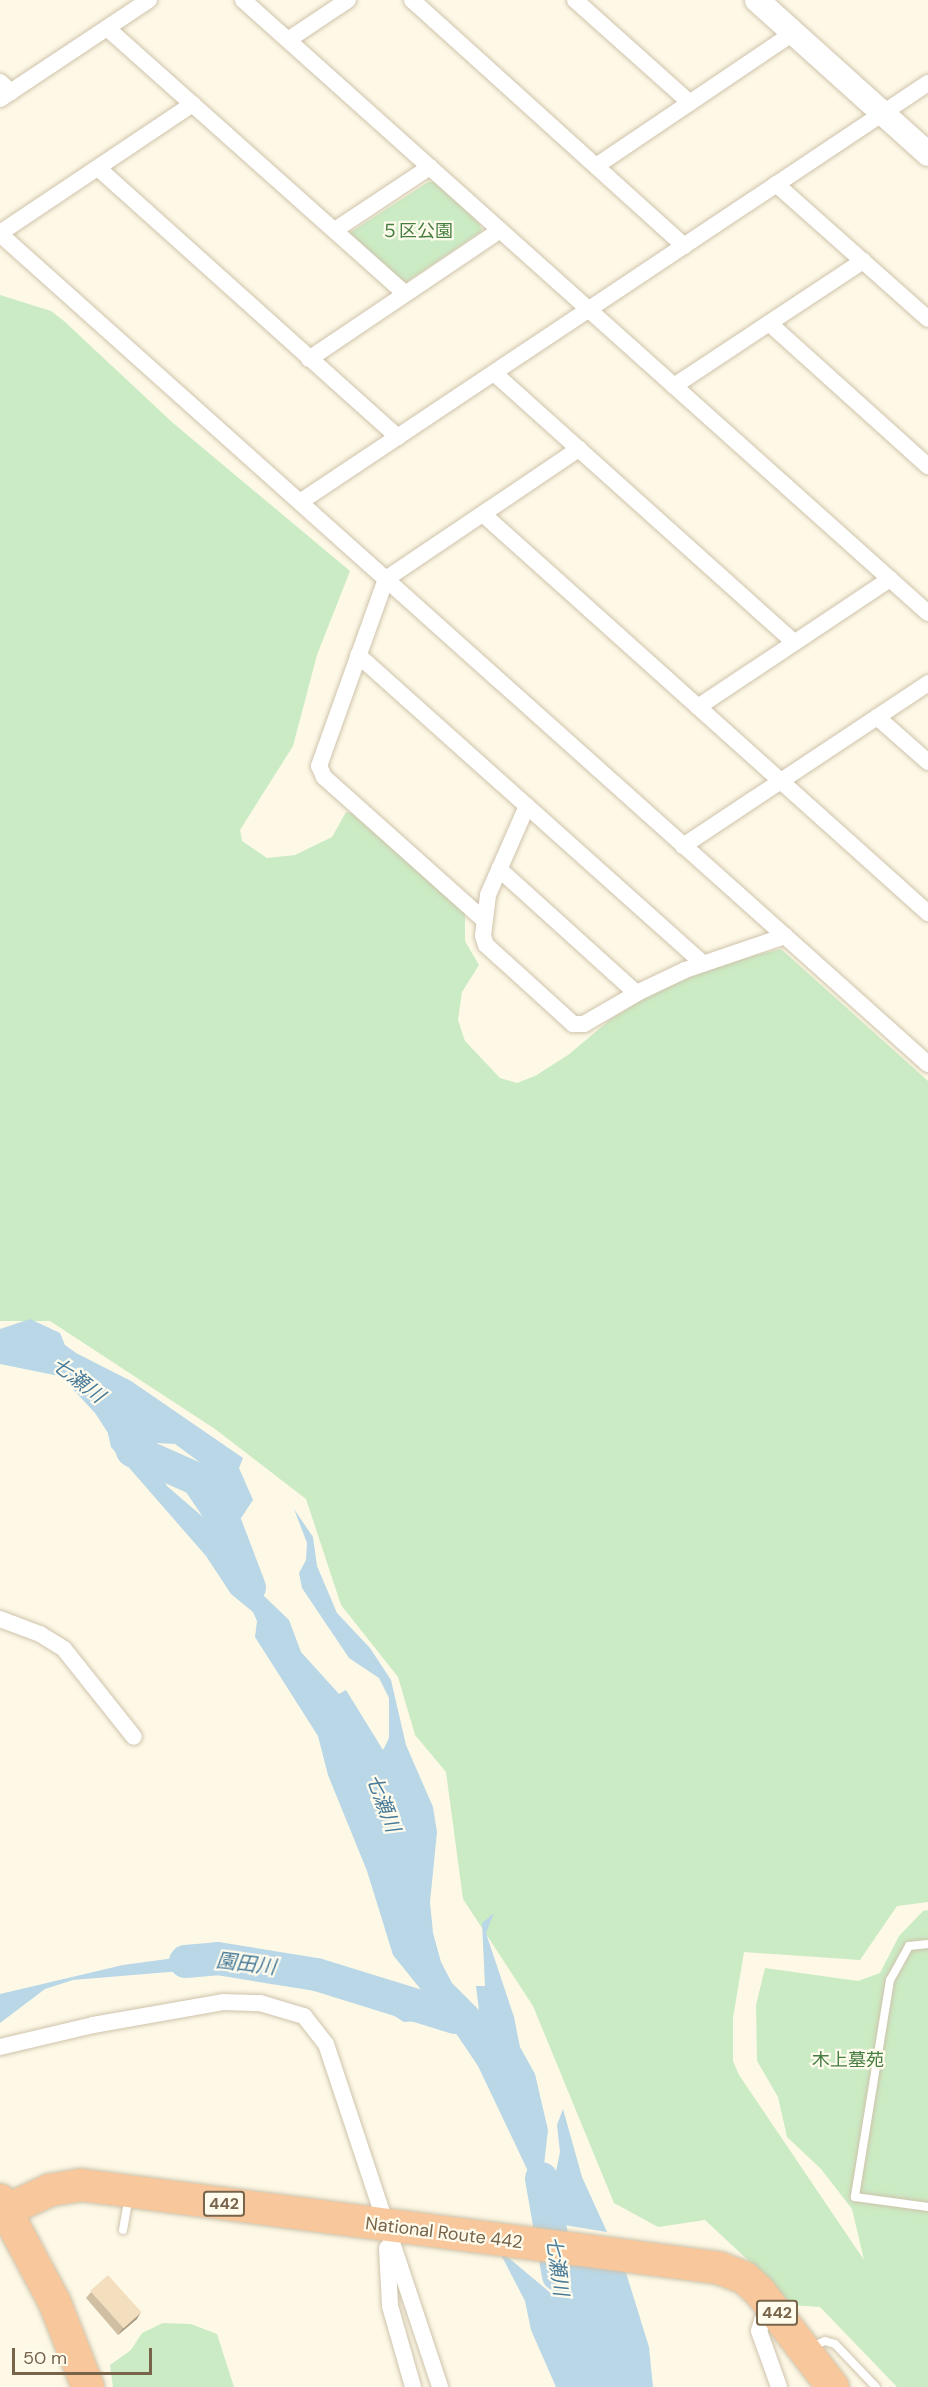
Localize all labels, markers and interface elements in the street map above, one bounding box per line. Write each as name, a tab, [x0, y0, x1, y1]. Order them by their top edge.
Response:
park label: ５区公園	[381, 220, 453, 242]
water label: 七瀬川	[47, 1352, 109, 1408]
water label: 七瀬川	[361, 1771, 405, 1835]
water label: 園田川	[215, 1948, 277, 1980]
park label: 木上墓苑	[812, 2049, 884, 2071]
road number: 442	[202, 2191, 246, 2217]
street label: National Route 442	[364, 2213, 524, 2253]
water label: 七瀬川	[541, 2235, 573, 2297]
road number: 442	[754, 2300, 800, 2326]
scale bar	[15, 2336, 154, 2374]
text: 50 m	[23, 2346, 67, 2370]

